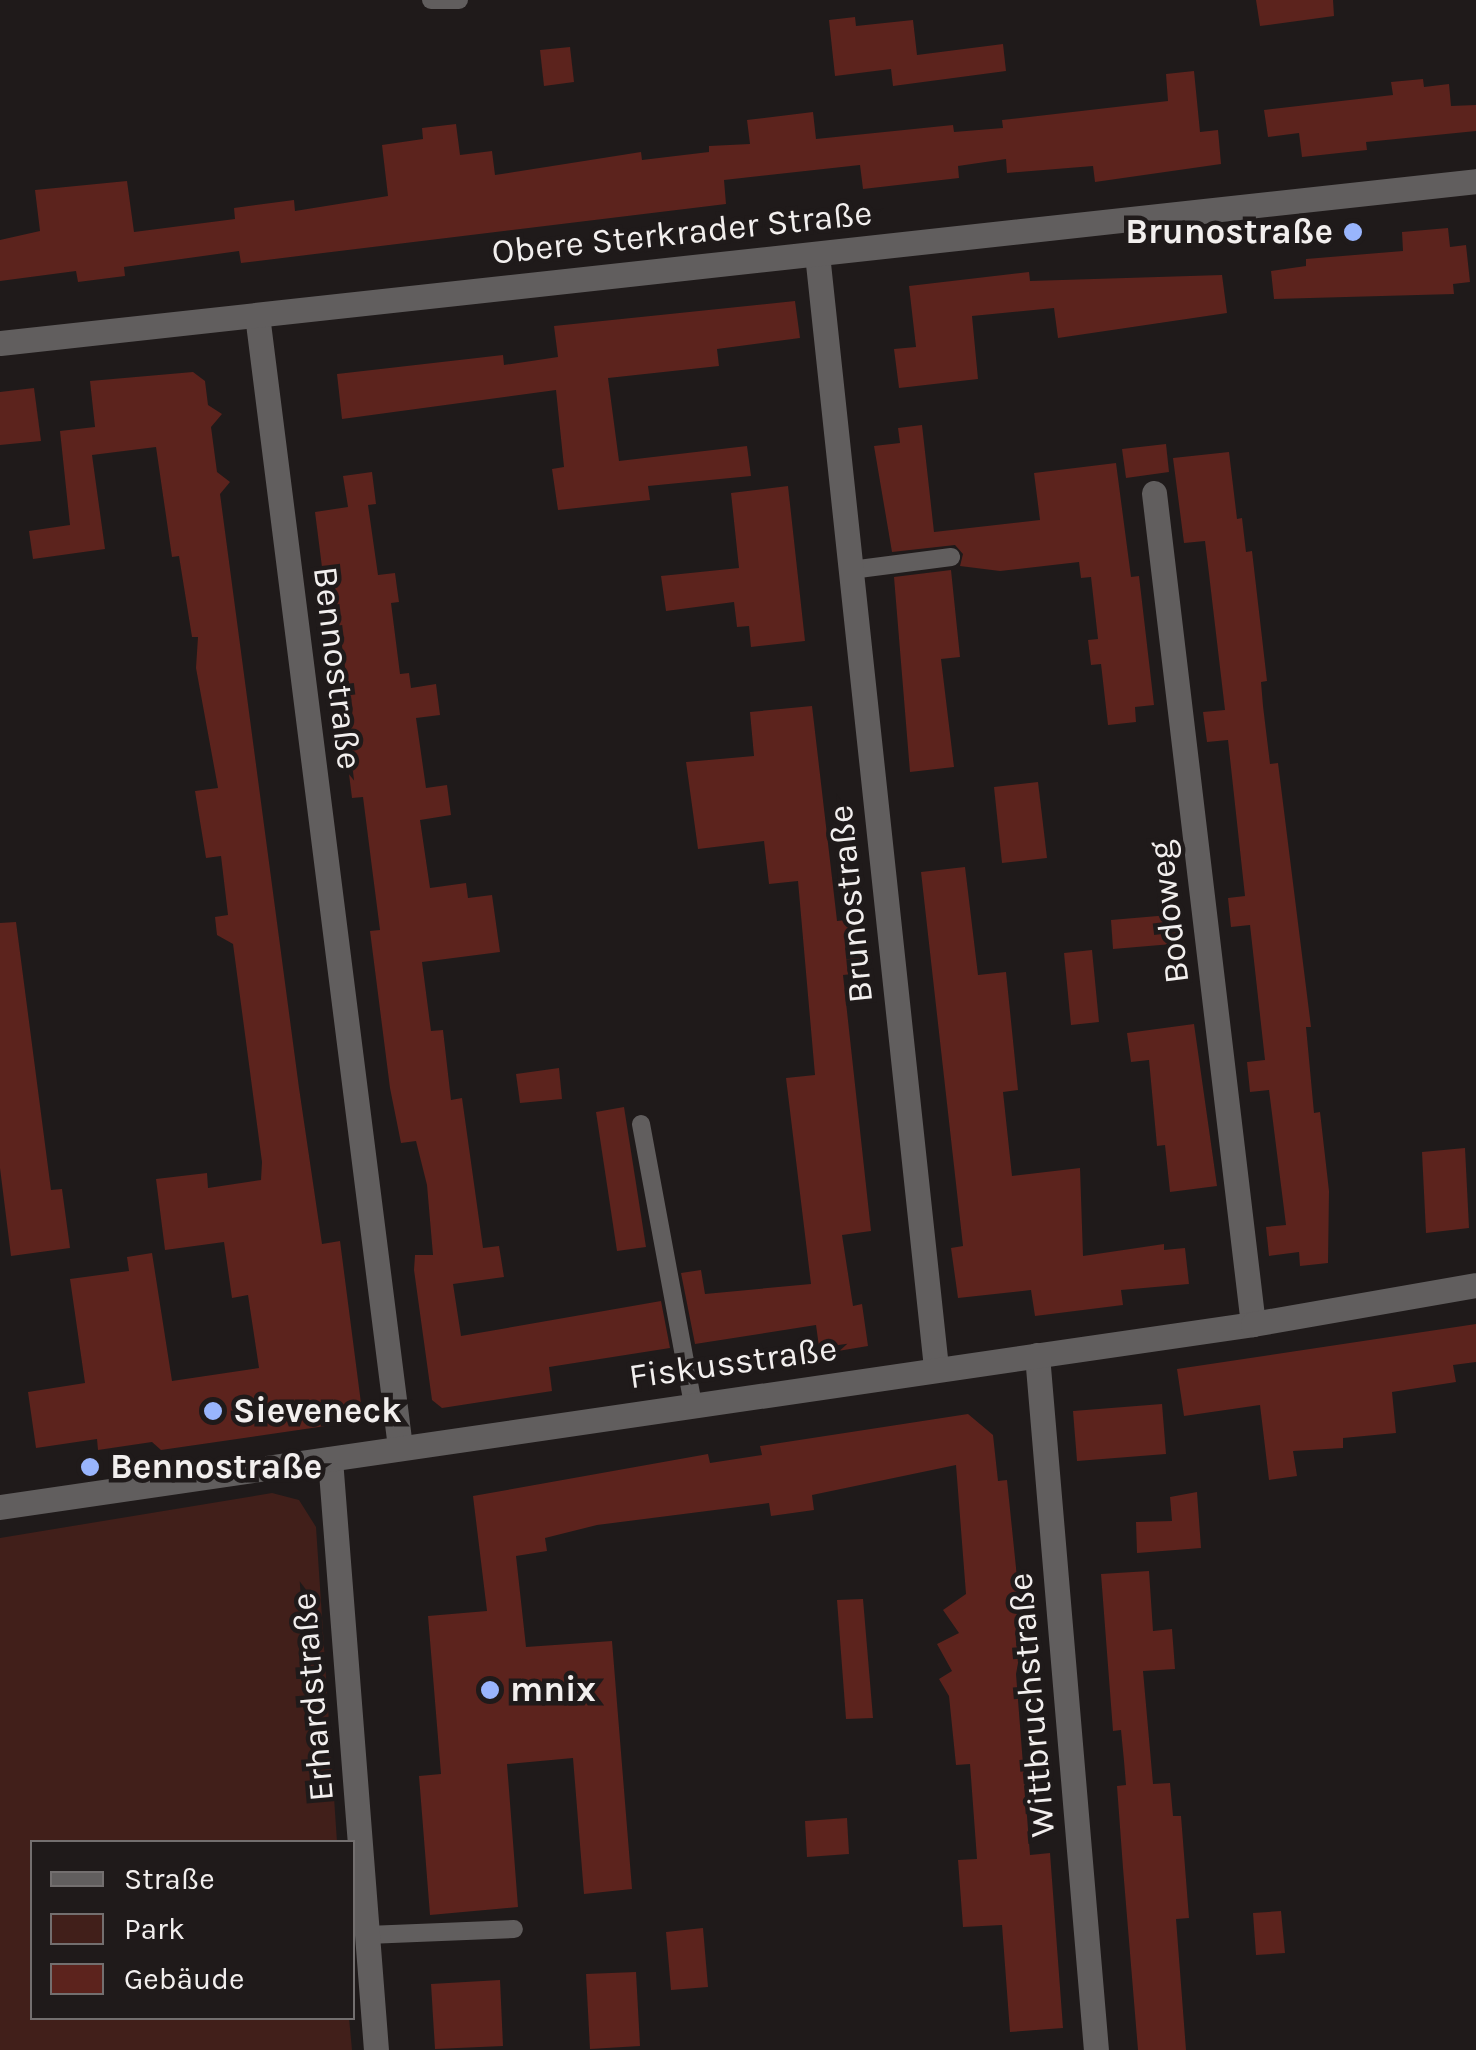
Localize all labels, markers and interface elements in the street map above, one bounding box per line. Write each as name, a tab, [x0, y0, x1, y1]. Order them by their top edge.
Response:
street label: Obere Sterkrader Straße	[490, 192, 874, 274]
place label: Brunostraße	[1125, 211, 1333, 253]
marker: Brunostraße	[1342, 221, 1364, 243]
street label: Bennostraße	[304, 564, 370, 772]
street label: Brunostraße	[820, 803, 882, 1005]
street label: Bodoweg	[1139, 838, 1199, 986]
street label: Fiskusstraße	[626, 1328, 840, 1398]
place label: Sieveneck	[233, 1390, 402, 1432]
marker: Sieveneck	[202, 1400, 224, 1422]
place label: Bennostraße	[110, 1446, 322, 1488]
marker: Bennostraße	[79, 1456, 101, 1478]
street label: Wittbruchstraße	[1000, 1571, 1064, 1839]
street label: Erhardstraße	[283, 1591, 343, 1803]
place label: mnix	[510, 1669, 596, 1711]
marker: mnix	[479, 1679, 501, 1701]
legend	[30, 1840, 355, 2020]
text: Straße	[124, 1861, 215, 1897]
text: Park	[124, 1911, 185, 1947]
text: Gebäude	[124, 1961, 244, 1997]

